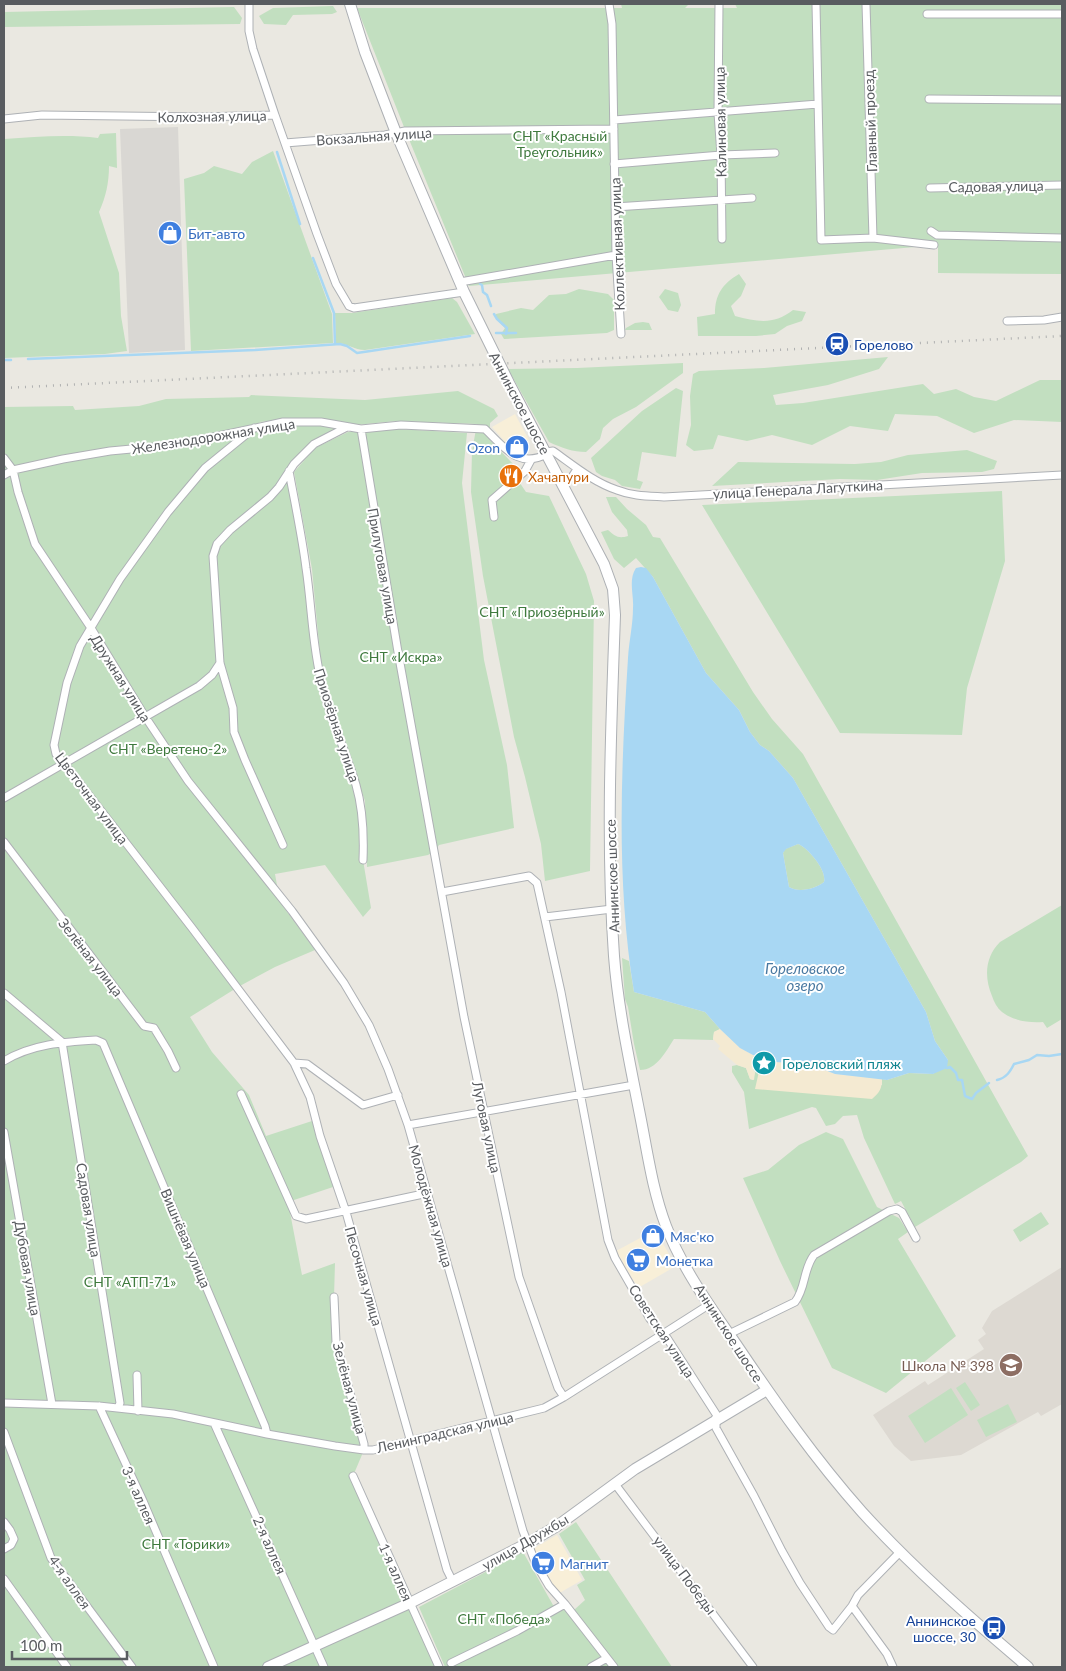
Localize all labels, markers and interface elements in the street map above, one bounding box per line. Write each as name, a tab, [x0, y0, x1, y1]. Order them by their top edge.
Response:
street label: Калиновая улица	[711, 66, 729, 178]
street label: Главный проезд	[860, 69, 880, 172]
street label: Колхозная улица	[157, 107, 267, 125]
street label: Вокзальная улица	[316, 123, 432, 149]
park label: СНТ «Красный Треугольник»	[513, 127, 607, 160]
street label: Коллективная улица	[606, 177, 628, 311]
street label: Садовая улица	[948, 177, 1044, 195]
shop icon: Бит-авто	[157, 220, 183, 246]
place label: Бит-авто	[188, 225, 245, 242]
station icon: Горелово	[824, 331, 850, 357]
place label: Горелово	[854, 336, 913, 353]
street label: Аннинское шоссе	[486, 349, 554, 457]
street label: Железнодорожная улица	[130, 415, 296, 457]
shop icon: Ozon	[504, 434, 530, 460]
place label: Ozon	[467, 439, 500, 456]
restaurant icon: Хачапури	[498, 463, 524, 489]
place label: Хачапури	[528, 468, 589, 485]
street label: улица Генерала Лагуткина	[713, 476, 883, 502]
street label: Прилуговая улица	[364, 507, 402, 625]
park label: СНТ «Приозёрный»	[479, 603, 605, 620]
street label: Дружная улица	[87, 631, 155, 725]
park label: СНТ «Искра»	[359, 648, 443, 665]
street label: Приозёрная улица	[311, 666, 363, 784]
park label: СНТ «Веретено-2»	[109, 740, 227, 757]
street label: Цветочная улица	[52, 749, 132, 847]
street label: Аннинское шоссе	[602, 819, 622, 933]
street label: Зелёная улица	[55, 915, 127, 999]
water label: Гореловское озеро	[765, 959, 845, 994]
place icon: Гореловский пляж	[751, 1050, 777, 1076]
place label: Гореловский пляж	[782, 1055, 901, 1072]
street label: Луговая улица	[469, 1079, 505, 1174]
street label: Молодёжная улица	[405, 1143, 457, 1269]
street label: Садовая улица	[73, 1162, 105, 1258]
street label: Вишнёвая улица	[157, 1186, 215, 1290]
street label: Дубовая улица	[11, 1219, 45, 1317]
shop icon: Мяс'ко	[640, 1223, 666, 1249]
street label: Песочная улица	[342, 1224, 386, 1328]
place label: Мяс'ко	[670, 1228, 714, 1245]
supermarket icon: Монетка	[625, 1247, 651, 1273]
place label: Монетка	[656, 1252, 713, 1269]
park label: СНТ «АТП-71»	[84, 1273, 176, 1290]
street label: Советская улица	[626, 1281, 699, 1381]
street label: Аннинское шоссе	[691, 1281, 767, 1385]
street label: Зелёная улица	[330, 1340, 370, 1436]
school or university icon: Школа № 398	[998, 1352, 1024, 1378]
place label: Школа № 398	[901, 1357, 994, 1374]
street label: Ленинградская улица	[374, 1408, 515, 1456]
street label: 3-я аллея	[119, 1463, 159, 1527]
street label: улица Дружбы	[479, 1510, 571, 1574]
street label: 2-я аллея	[250, 1513, 290, 1577]
street label: улица Победы	[650, 1532, 720, 1618]
park label: СНТ «Торики»	[142, 1535, 230, 1552]
street label: 1-я аллея	[376, 1540, 416, 1604]
supermarket icon: Магнит	[530, 1550, 556, 1576]
street label: 4-я аллея	[45, 1552, 95, 1612]
place label: Магнит	[560, 1555, 609, 1572]
park label: СНТ «Победа»	[457, 1610, 551, 1627]
place label: Аннинское шоссе, 30	[906, 1612, 976, 1645]
bus stop icon: Аннинское шоссе, 30	[981, 1615, 1007, 1641]
scale bar	[12, 1628, 128, 1660]
text: 100 m	[20, 1636, 62, 1654]

